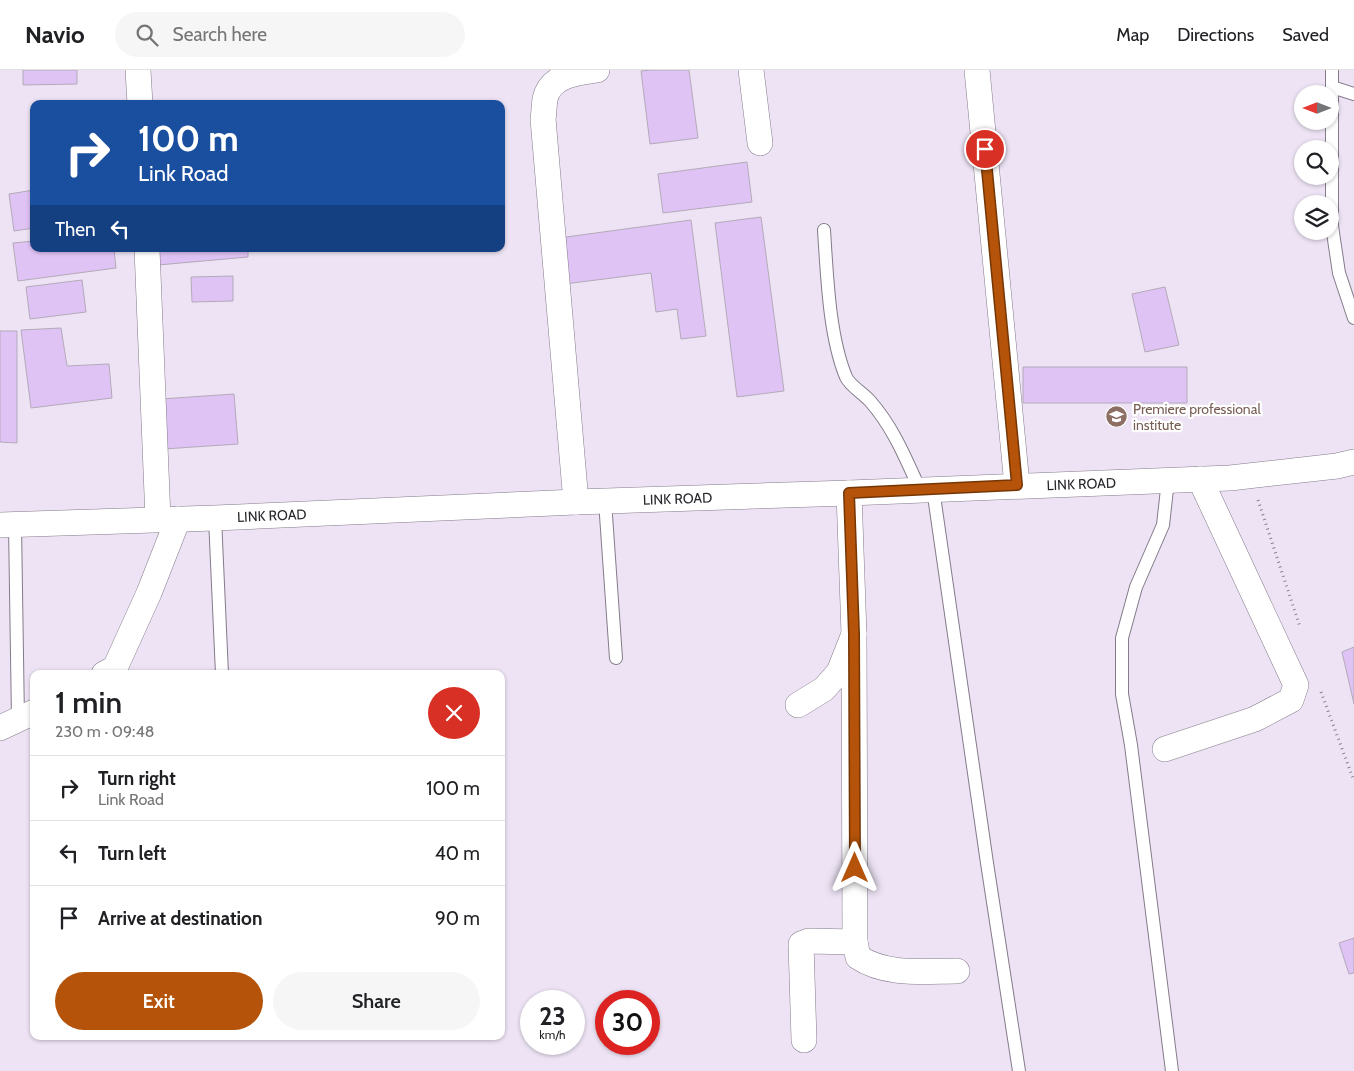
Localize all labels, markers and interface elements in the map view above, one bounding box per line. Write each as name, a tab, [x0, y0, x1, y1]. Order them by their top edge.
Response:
search box	[115, 12, 465, 57]
text: Navio	[25, 20, 85, 49]
icon: search	[133, 21, 161, 49]
text: Search here	[173, 23, 267, 46]
text: Map	[1116, 24, 1149, 46]
text: Directions	[1177, 24, 1254, 46]
text: Saved	[1282, 24, 1329, 46]
north arrow	[1294, 85, 1339, 130]
map controls	[1294, 85, 1339, 240]
text: 100 m	[138, 117, 239, 160]
icon: right	[55, 120, 120, 185]
pin	[964, 128, 1006, 170]
icon: arrive	[971, 135, 999, 163]
button: search	[1294, 140, 1339, 185]
text: Link Road	[138, 160, 229, 187]
button: layers	[1294, 195, 1339, 240]
icon: left	[106, 215, 134, 243]
text: Then	[55, 218, 96, 241]
place label: Premiere professional institute	[1133, 400, 1261, 434]
school or university icon: Premiere professional institute	[1105, 405, 1129, 429]
street label: LINK ROAD	[1046, 473, 1116, 494]
street label: LINK ROAD	[642, 489, 712, 509]
street label: LINK ROAD	[237, 505, 307, 526]
text: 1 min	[55, 684, 122, 721]
button: close	[428, 687, 480, 739]
text: 230 m · 09:48	[55, 722, 154, 741]
text: Turn right	[98, 767, 176, 790]
icon: right	[55, 774, 83, 802]
text: 100 m	[426, 777, 480, 800]
text: Link Road	[98, 790, 164, 809]
icon: left	[55, 839, 83, 867]
position arrow	[828, 841, 880, 893]
text: Turn left	[98, 842, 166, 865]
text: 40 m	[435, 842, 480, 865]
icon: arrive	[55, 904, 83, 932]
text: Arrive at destination	[98, 907, 262, 930]
text: 90 m	[435, 907, 480, 930]
button: Exit	[55, 972, 263, 1030]
button: Share	[273, 972, 480, 1030]
speed limit sign: 30	[595, 990, 660, 1055]
text: 23	[539, 1001, 566, 1031]
text: km/h	[539, 1027, 566, 1042]

